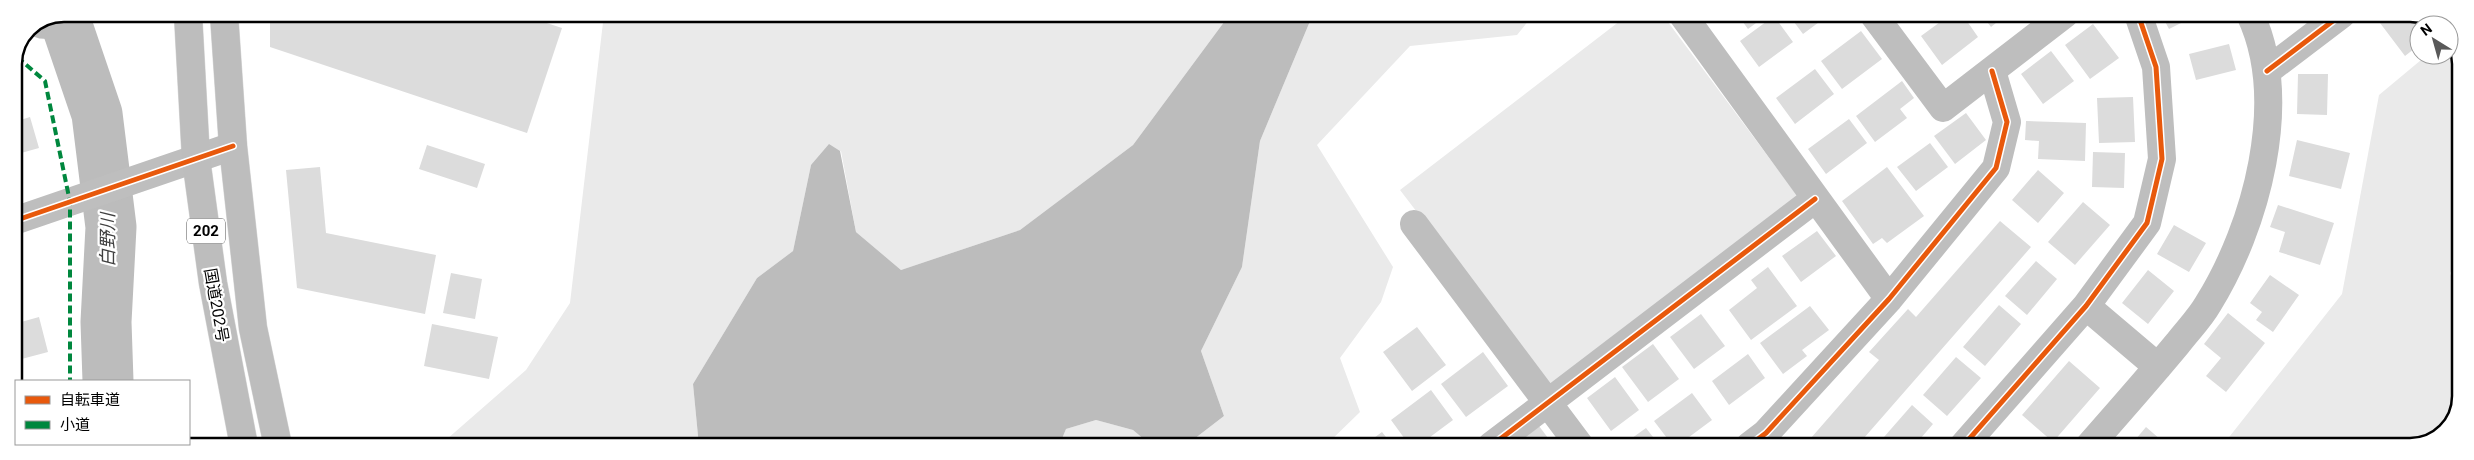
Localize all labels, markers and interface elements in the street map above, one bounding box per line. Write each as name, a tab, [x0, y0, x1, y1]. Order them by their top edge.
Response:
north arrow	[2409, 15, 2459, 65]
text: N	[2417, 20, 2435, 39]
water label: 白野川	[97, 211, 118, 267]
road number: 202	[187, 218, 225, 244]
street label: 国道202号	[201, 267, 232, 344]
legend	[15, 380, 190, 445]
text: 自転車道	[60, 391, 120, 409]
text: 小道	[60, 416, 90, 434]

